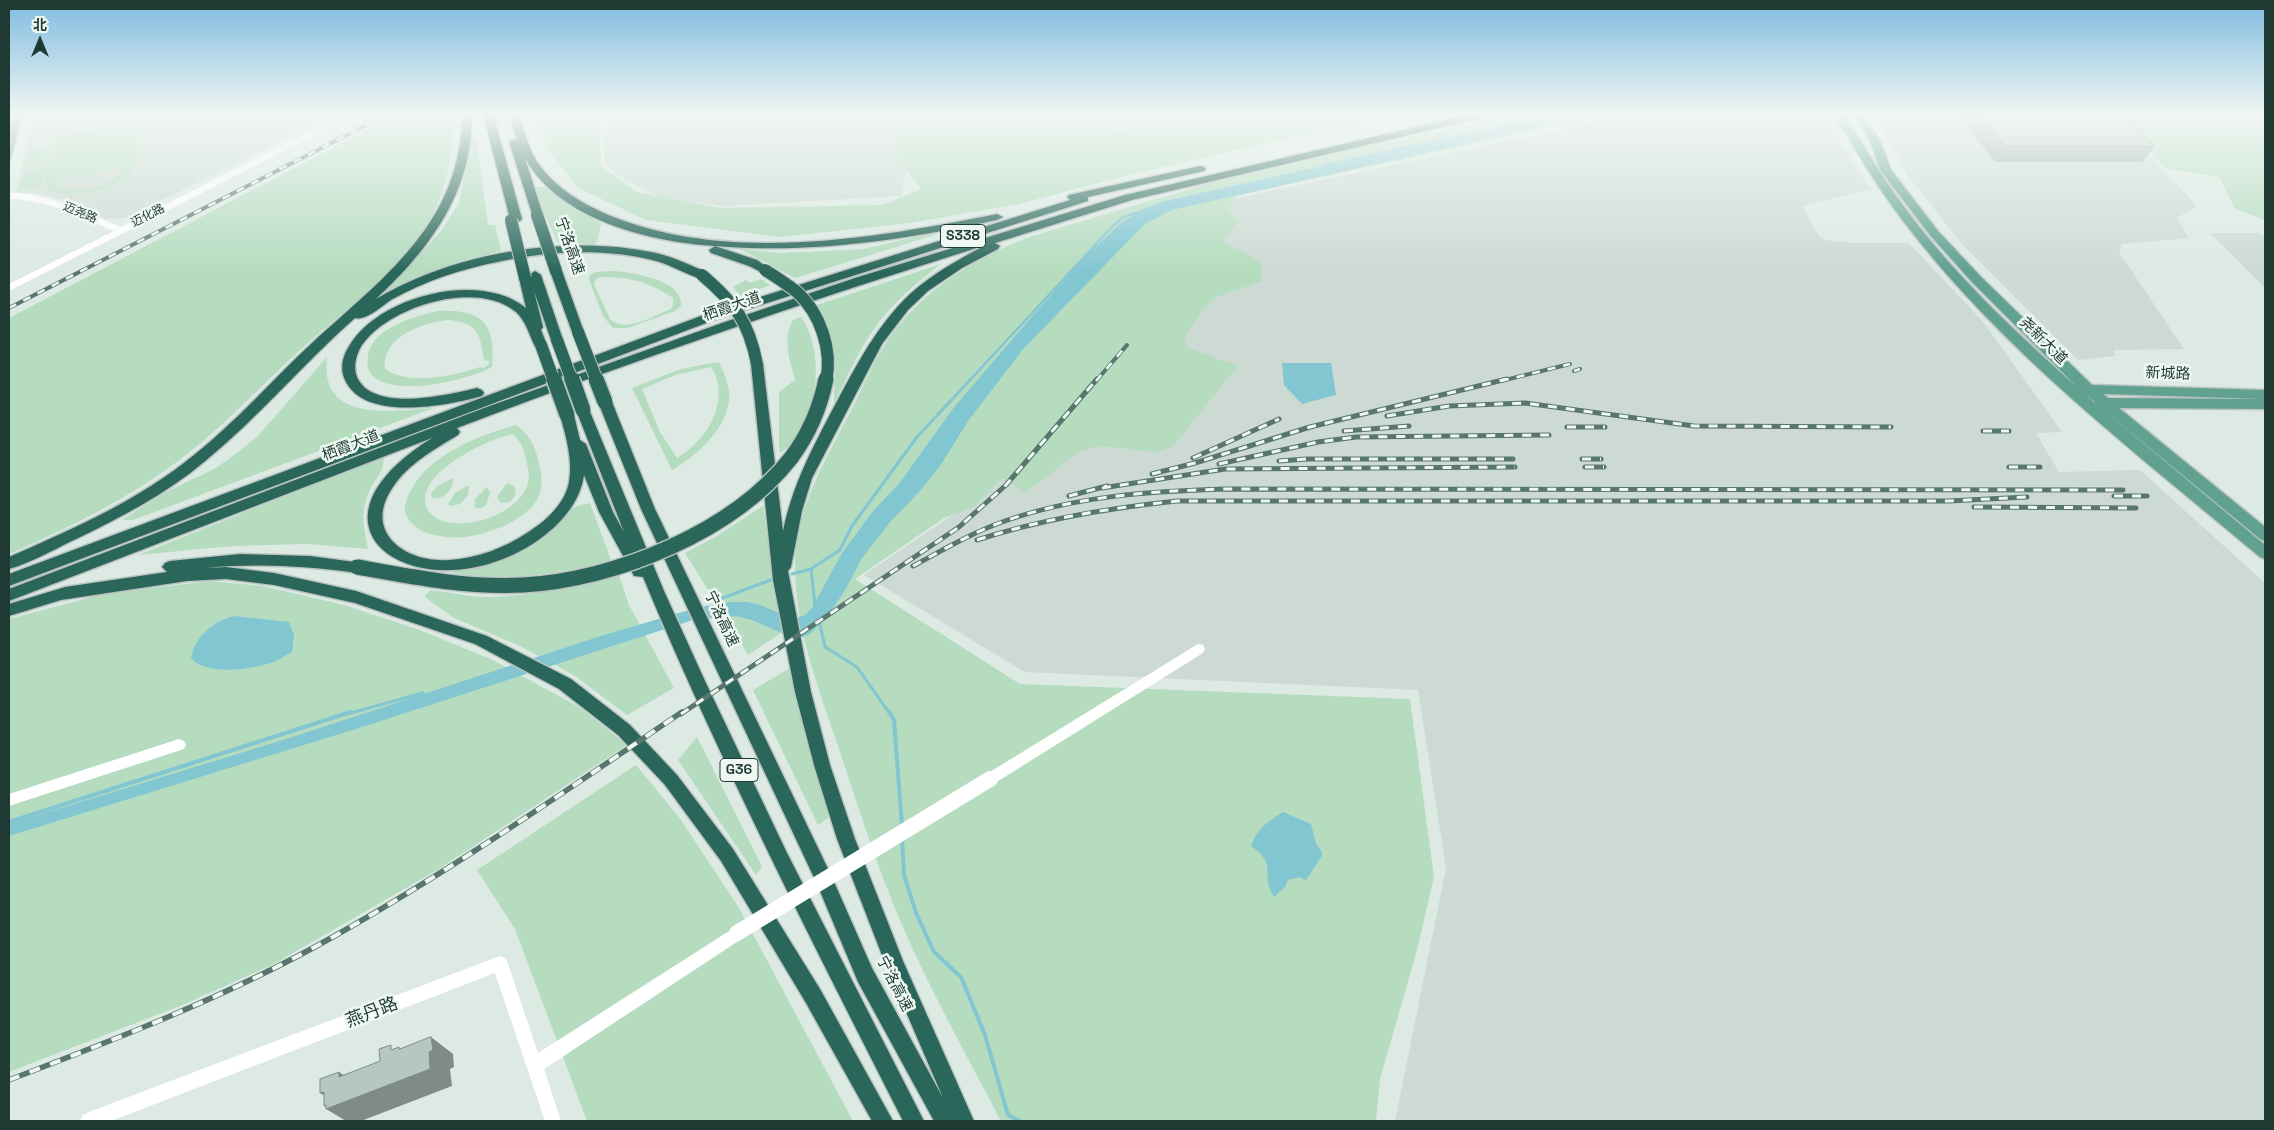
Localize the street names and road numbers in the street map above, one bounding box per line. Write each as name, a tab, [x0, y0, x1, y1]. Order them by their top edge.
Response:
street label: 迈尧路	[61, 199, 99, 227]
street label: 迈化路	[129, 201, 167, 231]
street label: 宁洛高速	[551, 215, 587, 277]
road number: S338	[940, 225, 986, 248]
street label: 栖霞大道	[701, 289, 763, 325]
street label: 尧新大道	[2015, 313, 2071, 369]
street label: 新城路	[2145, 364, 2191, 384]
street label: 栖霞大道	[320, 427, 382, 465]
street label: 宁洛高速	[700, 588, 742, 650]
road number: G36	[720, 758, 758, 782]
street label: 宁洛高速	[872, 953, 916, 1015]
street label: 燕丹路	[343, 993, 401, 1033]

